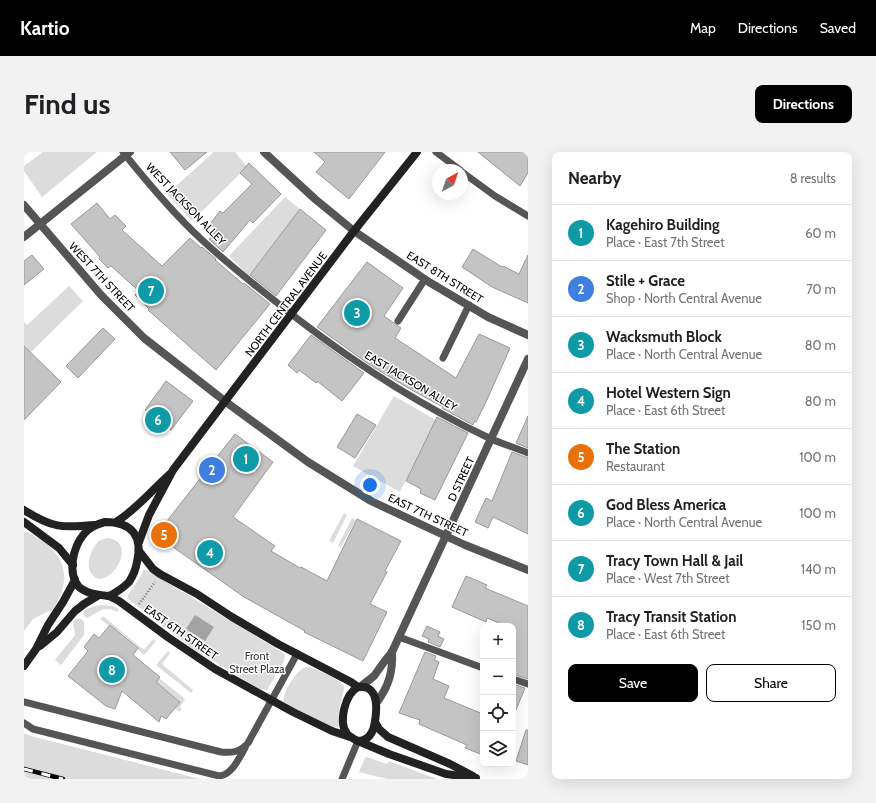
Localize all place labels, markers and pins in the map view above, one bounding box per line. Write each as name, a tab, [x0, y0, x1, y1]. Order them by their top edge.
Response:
pin: 7	[138, 276, 164, 306]
pin: 3	[344, 298, 370, 328]
pin: 6	[145, 405, 171, 435]
pin: 1	[233, 444, 259, 474]
pin: 2	[199, 455, 225, 485]
pin: 5	[151, 520, 177, 550]
pin: 4	[197, 538, 223, 568]
pin: 8	[99, 655, 125, 685]

